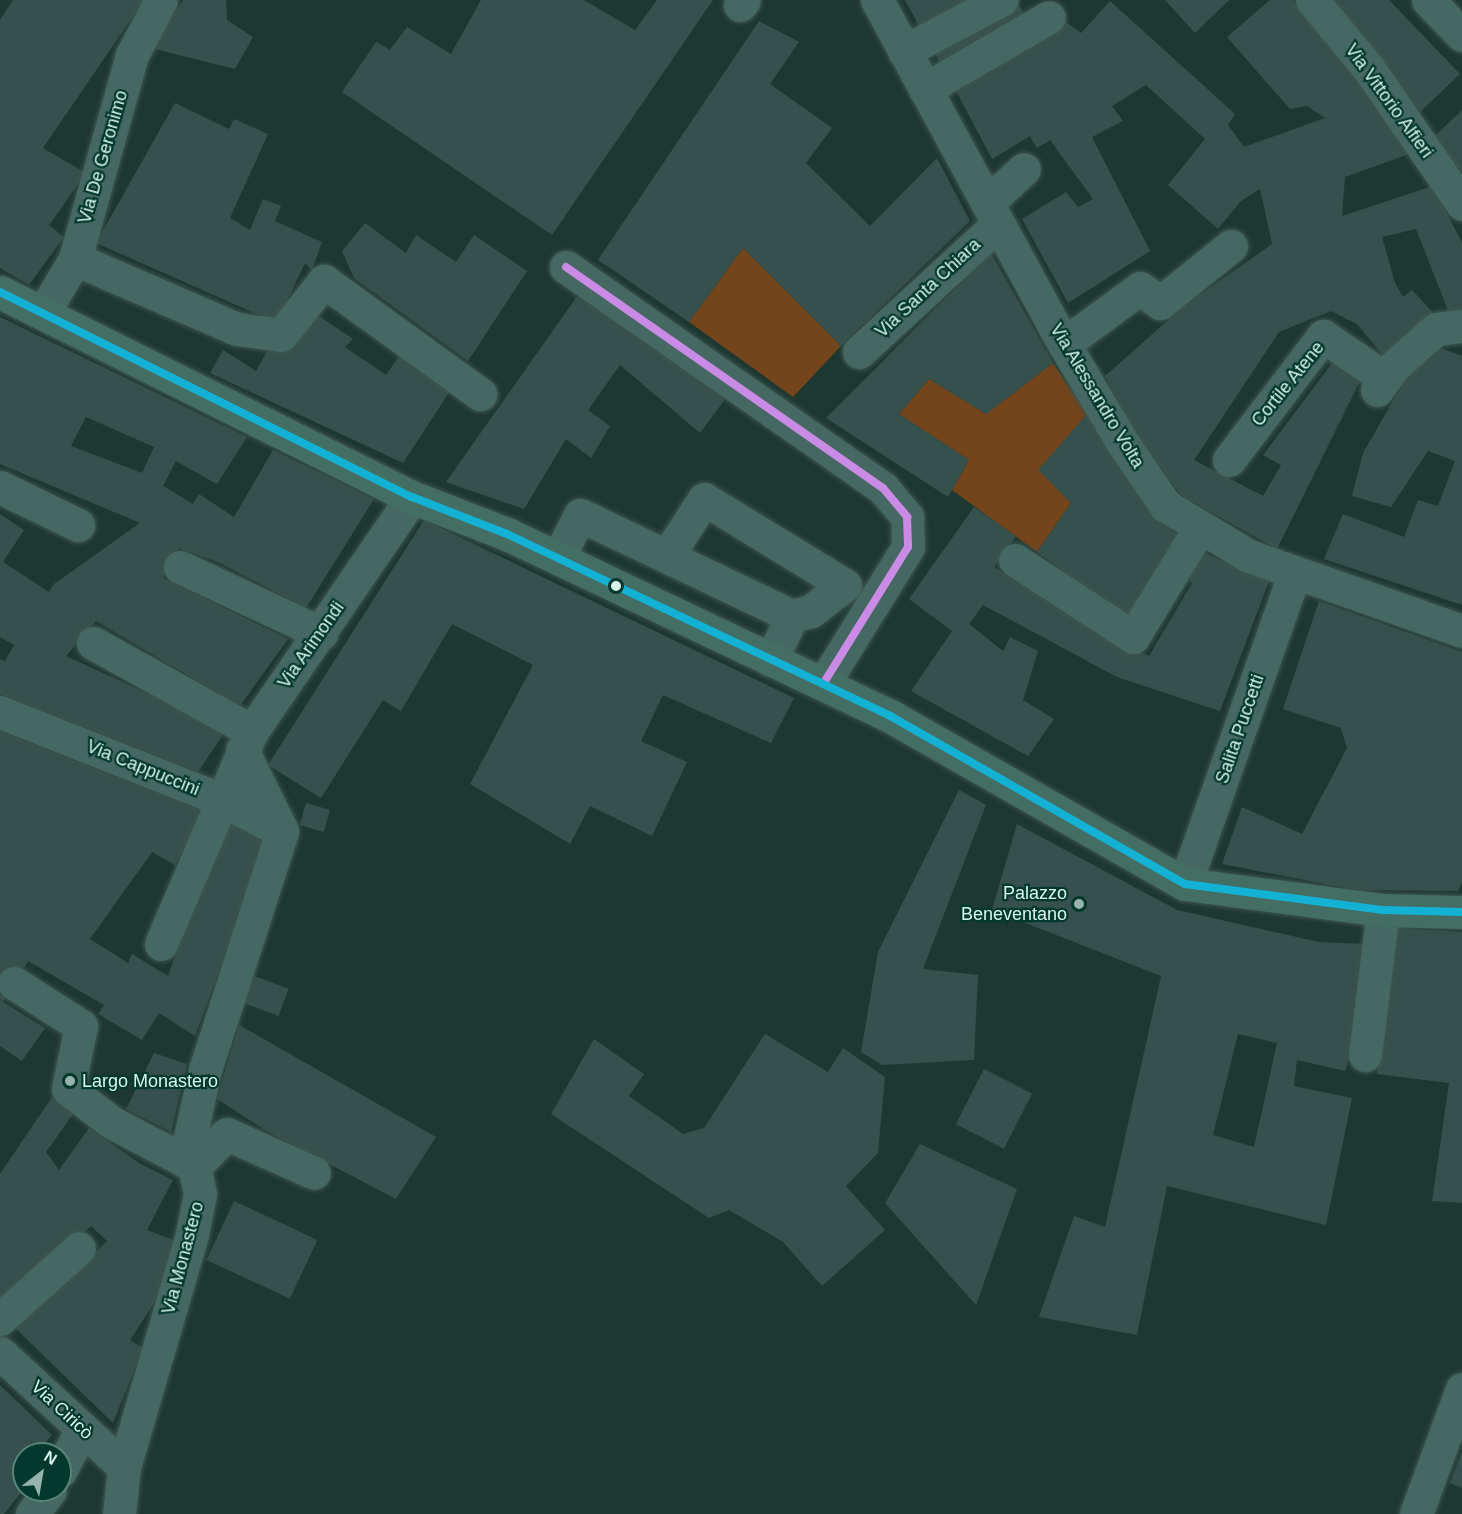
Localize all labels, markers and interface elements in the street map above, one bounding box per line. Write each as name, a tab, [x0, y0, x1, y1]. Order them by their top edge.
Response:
street label: Via Vittorio Alfieri	[1340, 39, 1438, 163]
street label: Via De Geronimo	[74, 88, 132, 226]
street label: Via Santa Chiara	[871, 234, 985, 342]
street label: Via Alessandro Volta	[1045, 319, 1149, 473]
street label: Cortile Atene	[1247, 337, 1329, 431]
unlabelled marker	[610, 580, 622, 592]
street label: Via Arimondi	[273, 597, 349, 693]
street label: Salita Puccetti	[1211, 672, 1269, 786]
street label: Via Cappuccini	[83, 736, 203, 800]
place label: Palazzo Beneventano	[961, 883, 1067, 926]
marker: Palazzo Beneventano	[1072, 897, 1086, 911]
place label: Largo Monastero	[82, 1070, 218, 1092]
marker: Largo Monastero	[63, 1074, 77, 1088]
street label: Via Monastero	[158, 1199, 208, 1317]
street label: Via Ciricò	[27, 1376, 97, 1444]
north arrow	[12, 1442, 72, 1502]
text: N	[41, 1448, 60, 1468]

